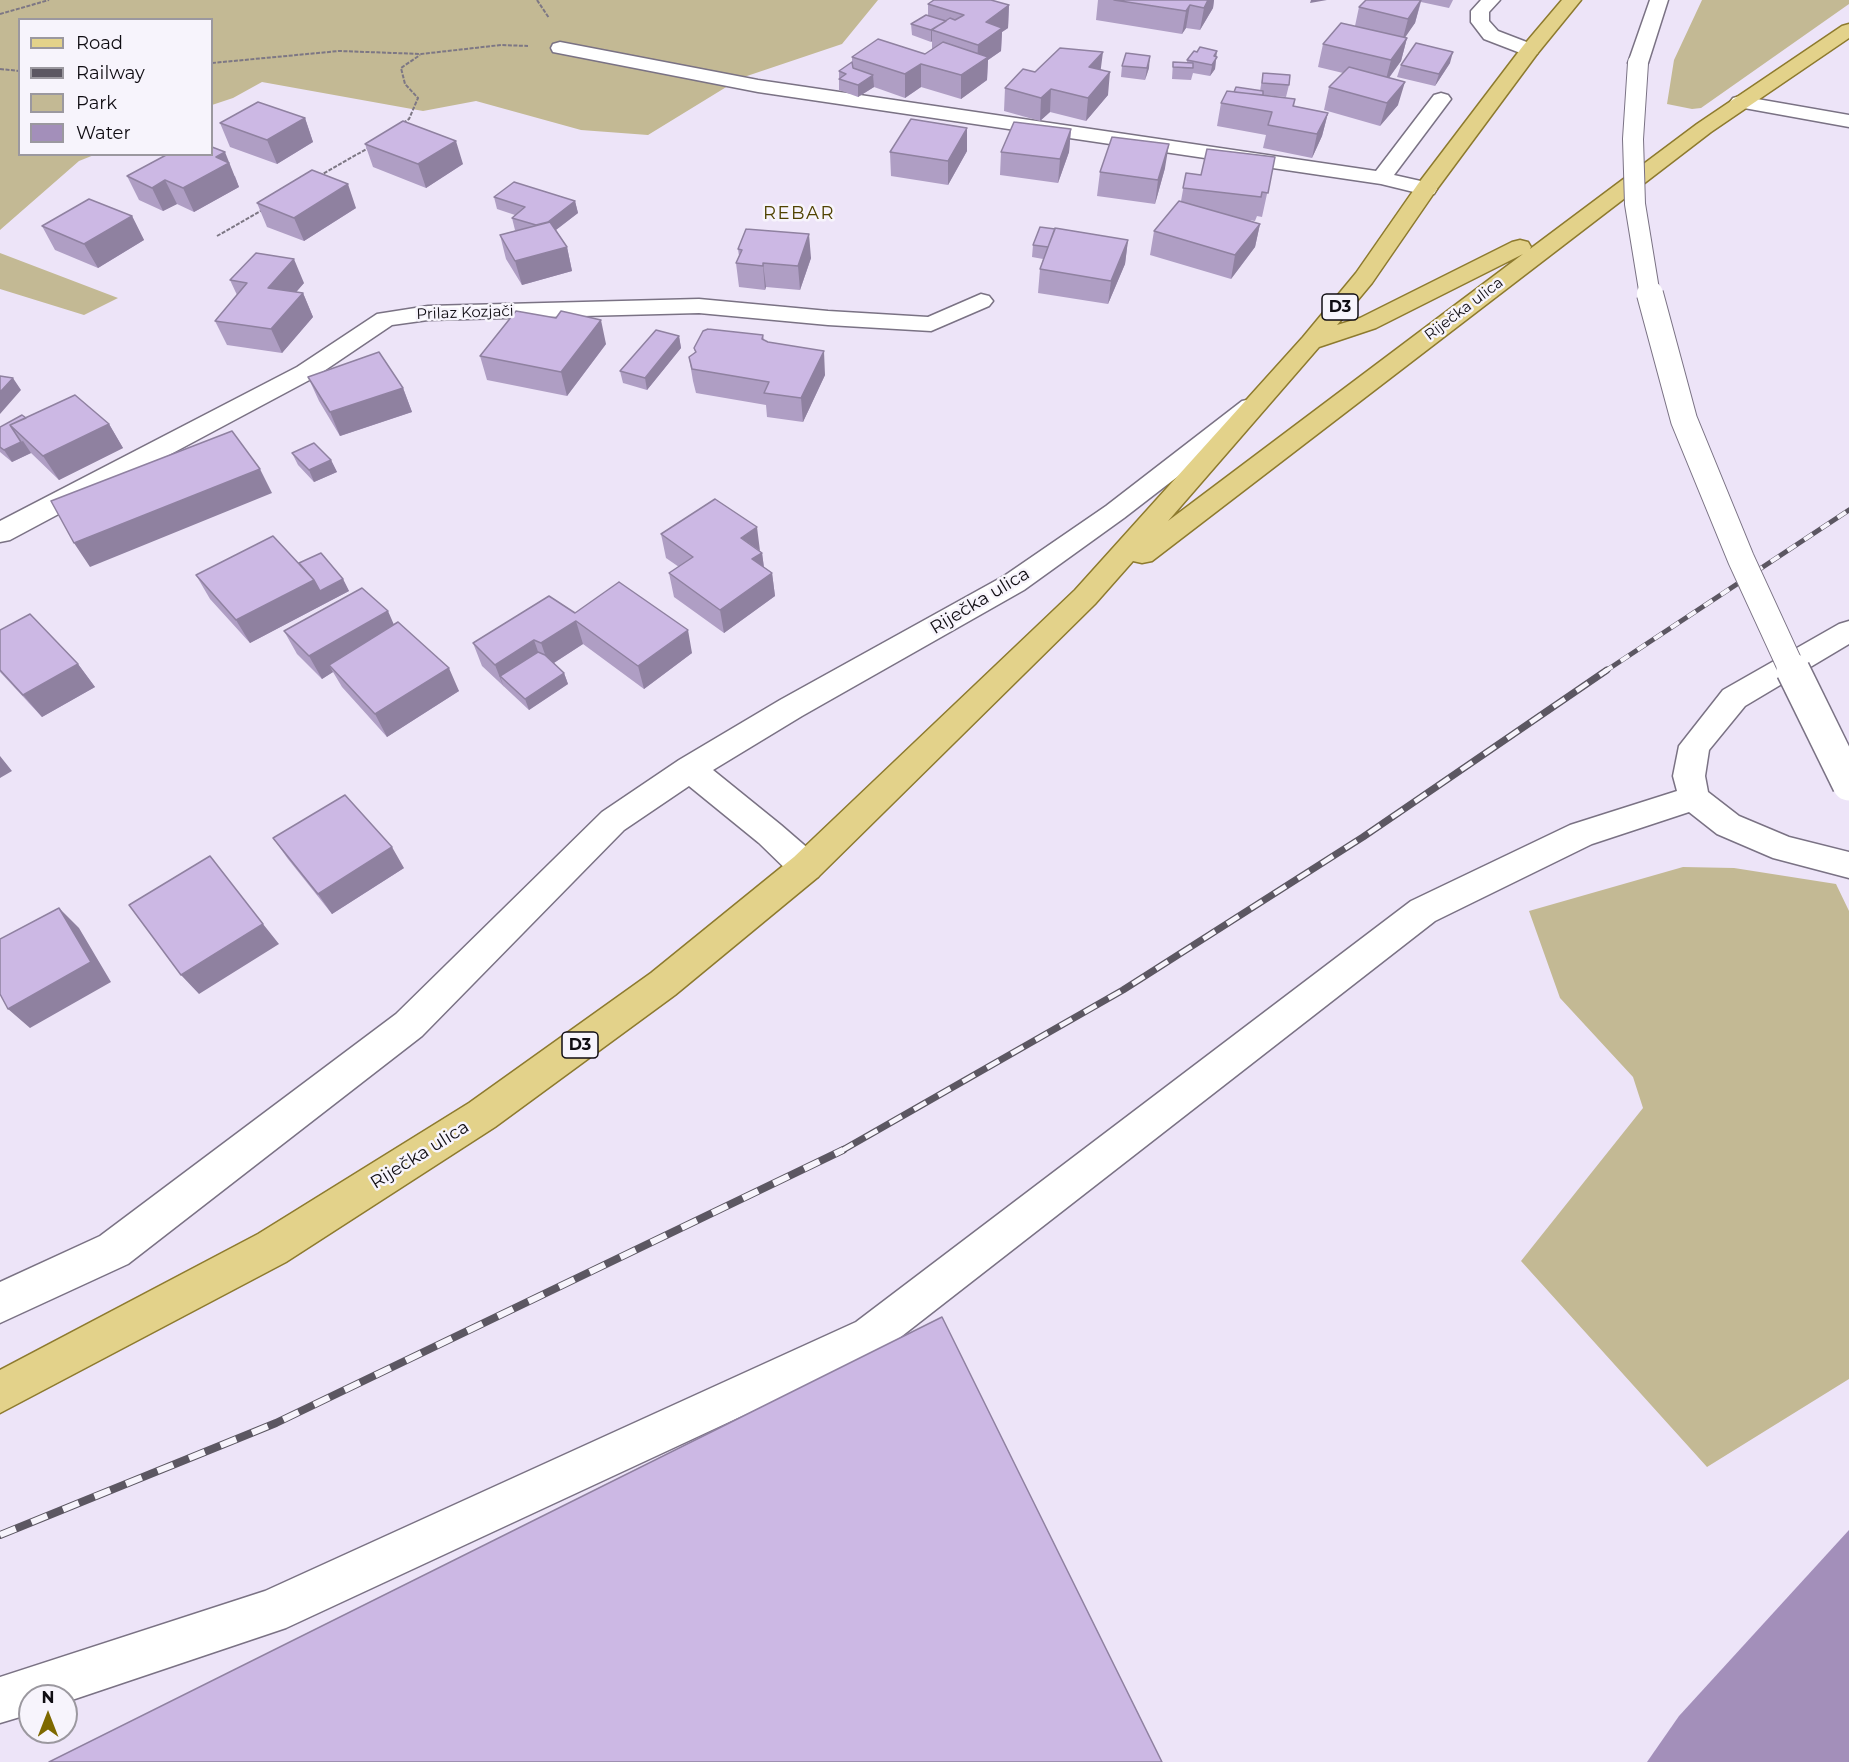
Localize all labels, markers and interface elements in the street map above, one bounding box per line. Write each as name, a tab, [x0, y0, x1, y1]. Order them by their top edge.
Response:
legend	[18, 18, 213, 156]
text: Road	[76, 32, 123, 54]
text: Railway	[76, 62, 145, 84]
text: Park	[76, 92, 117, 114]
text: Water	[76, 122, 131, 144]
district label: REBAR	[763, 203, 835, 225]
street label: Riječka ulica	[1421, 274, 1507, 344]
road number: D3	[1322, 294, 1358, 320]
street label: Prilaz Kozjači	[416, 302, 514, 324]
street label: Riječka ulica	[926, 563, 1034, 639]
road number: D3	[562, 1032, 598, 1058]
street label: Riječka ulica	[367, 1116, 473, 1194]
north arrow	[18, 1684, 78, 1744]
text: N	[42, 1688, 54, 1707]

